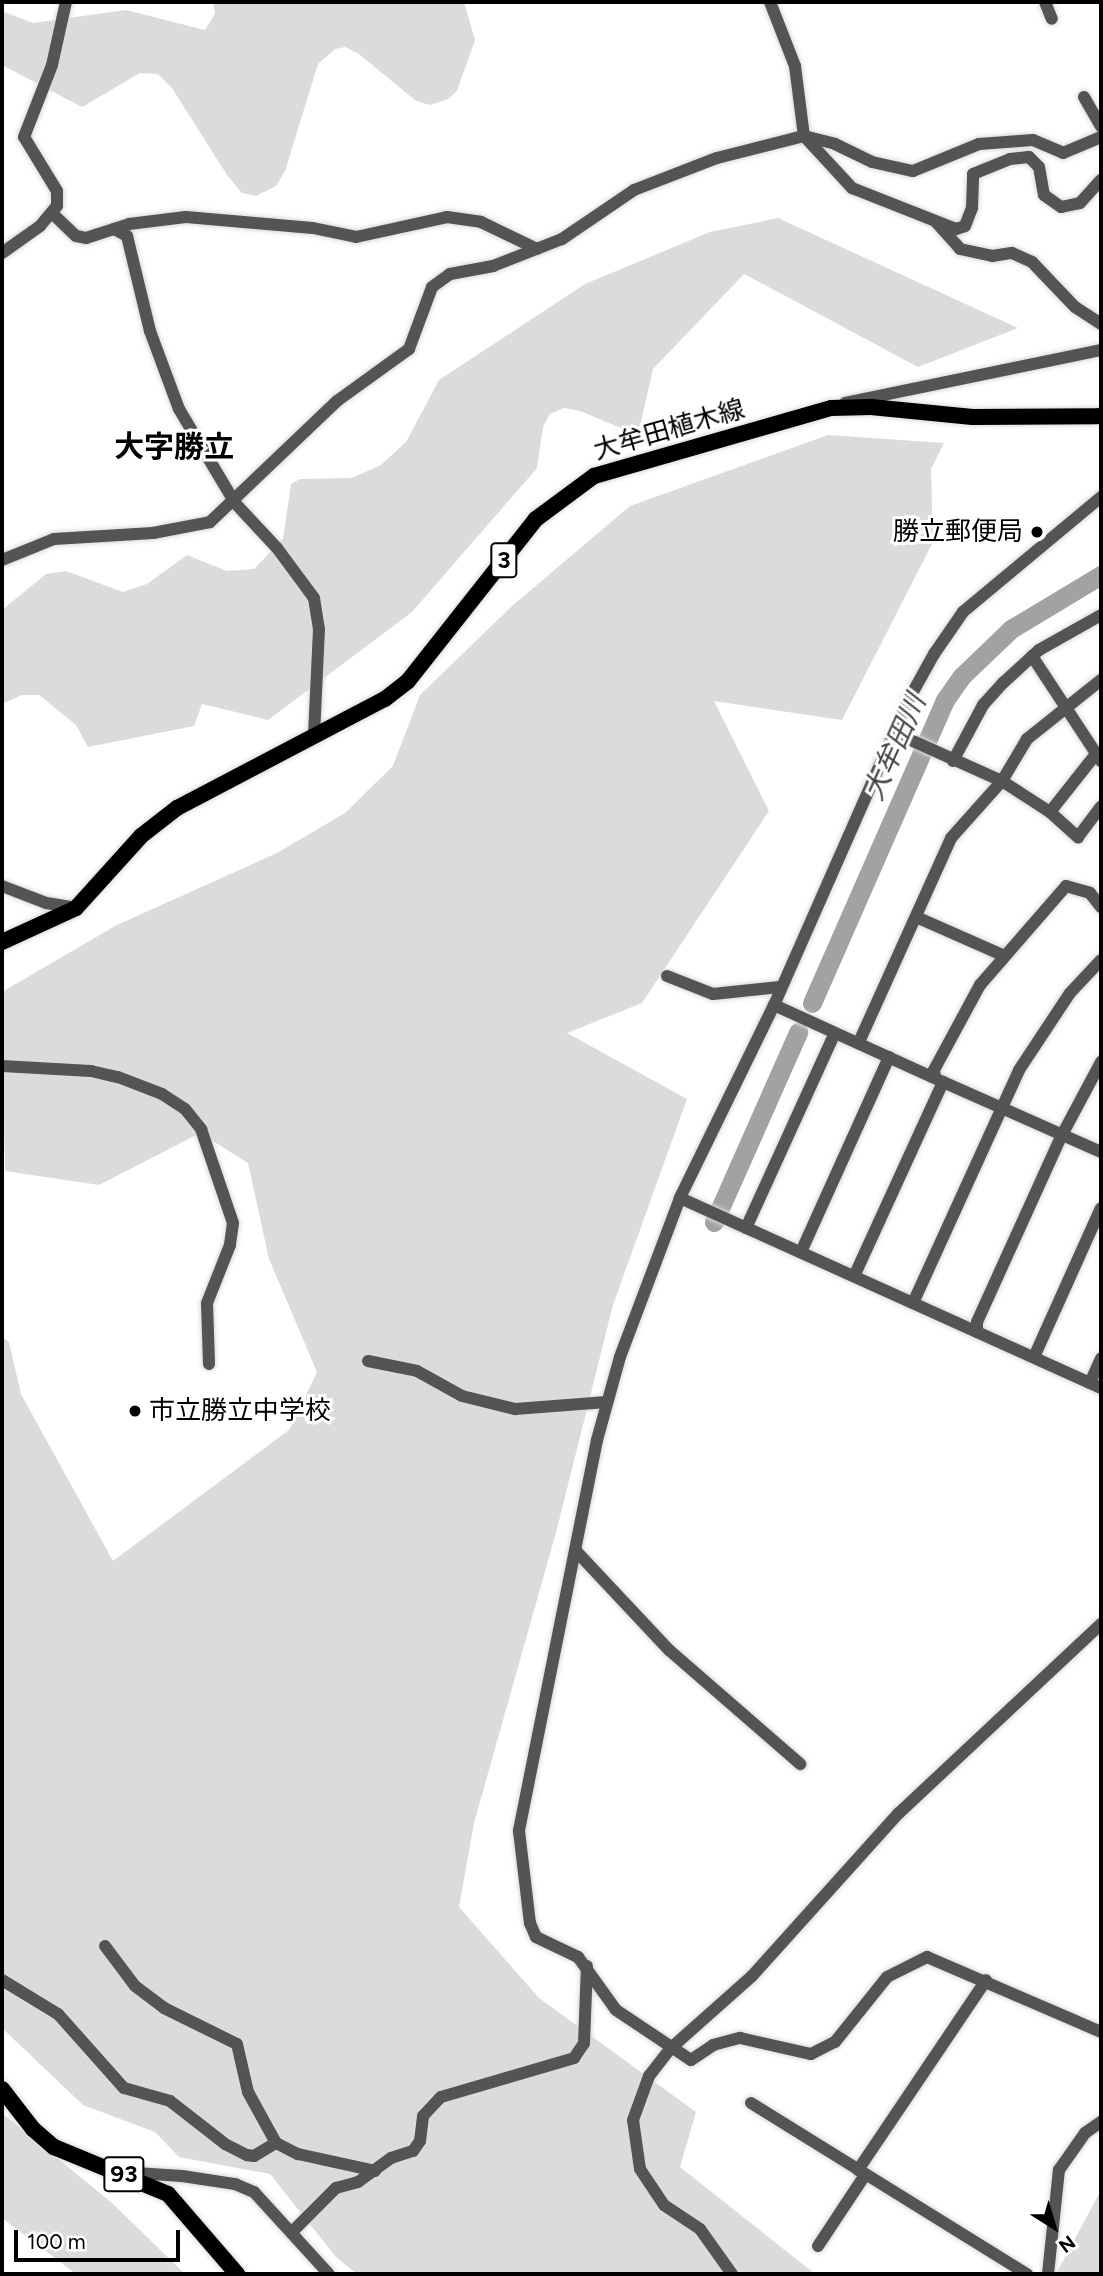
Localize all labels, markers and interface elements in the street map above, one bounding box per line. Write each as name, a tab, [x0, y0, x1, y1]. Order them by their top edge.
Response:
street label: 大牟田植木線	[590, 394, 748, 466]
district label: 大字勝立	[114, 429, 234, 465]
place label: 勝立郵便局	[893, 516, 1023, 548]
marker: 勝立郵便局	[1029, 524, 1045, 540]
road number: 3	[490, 540, 518, 580]
water label: 大牟田川	[856, 689, 932, 805]
place label: 市立勝立中学校	[149, 1395, 331, 1427]
marker: 市立勝立中学校	[127, 1403, 143, 1419]
road number: 93	[103, 2154, 145, 2194]
north arrow	[1019, 2192, 1089, 2262]
scale bar	[18, 2216, 184, 2260]
text: 100 m	[27, 2229, 86, 2254]
text: N	[1054, 2231, 1080, 2258]

